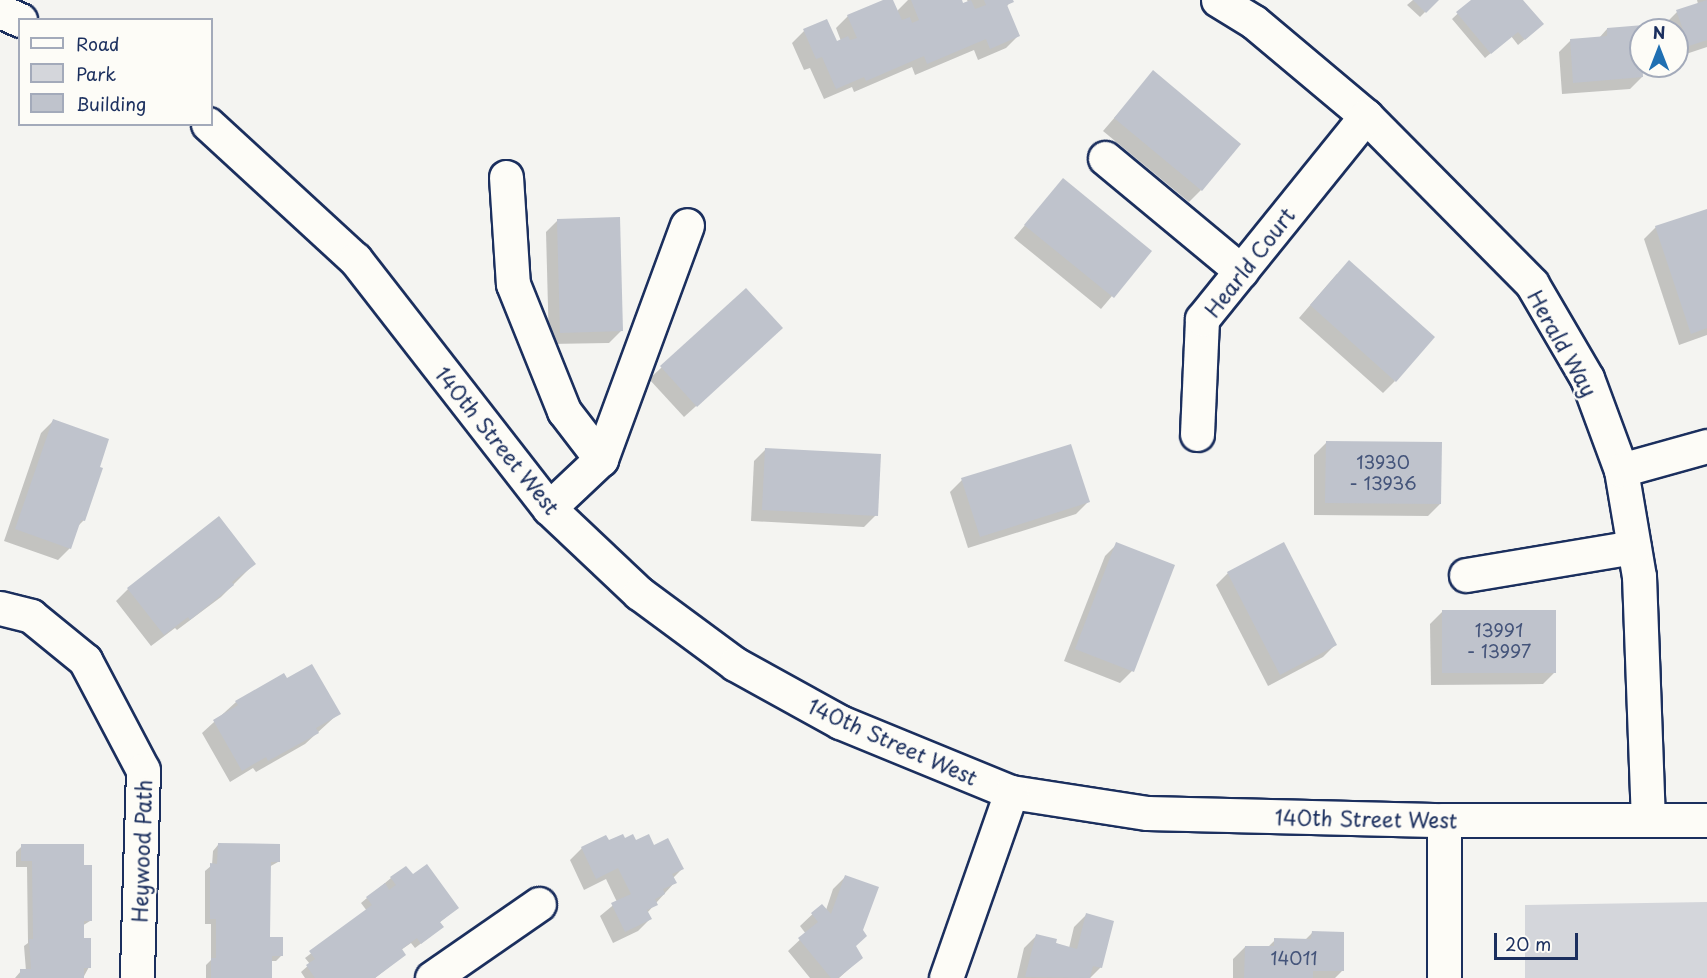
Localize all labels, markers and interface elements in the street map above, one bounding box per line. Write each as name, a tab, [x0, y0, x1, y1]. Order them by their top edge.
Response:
legend	[18, 18, 213, 126]
north arrow	[1629, 18, 1689, 78]
text: N	[1653, 20, 1665, 44]
text: Road	[76, 30, 120, 57]
text: Park	[76, 60, 116, 87]
text: Building	[76, 90, 146, 117]
street label: Hearld Court	[1198, 202, 1300, 322]
street label: Herald Way	[1523, 284, 1603, 402]
street label: 140th Street West	[430, 361, 566, 519]
house number: 13930 - 13936	[1349, 452, 1417, 494]
house number: 13991 - 13997	[1467, 620, 1531, 662]
street label: 140th Street West	[804, 692, 982, 790]
street label: Heywood Path	[126, 779, 156, 923]
street label: 140th Street West	[1274, 804, 1458, 832]
scale bar	[1497, 921, 1581, 959]
text: 20 m	[1505, 930, 1551, 957]
house number: 14011	[1270, 947, 1318, 969]

